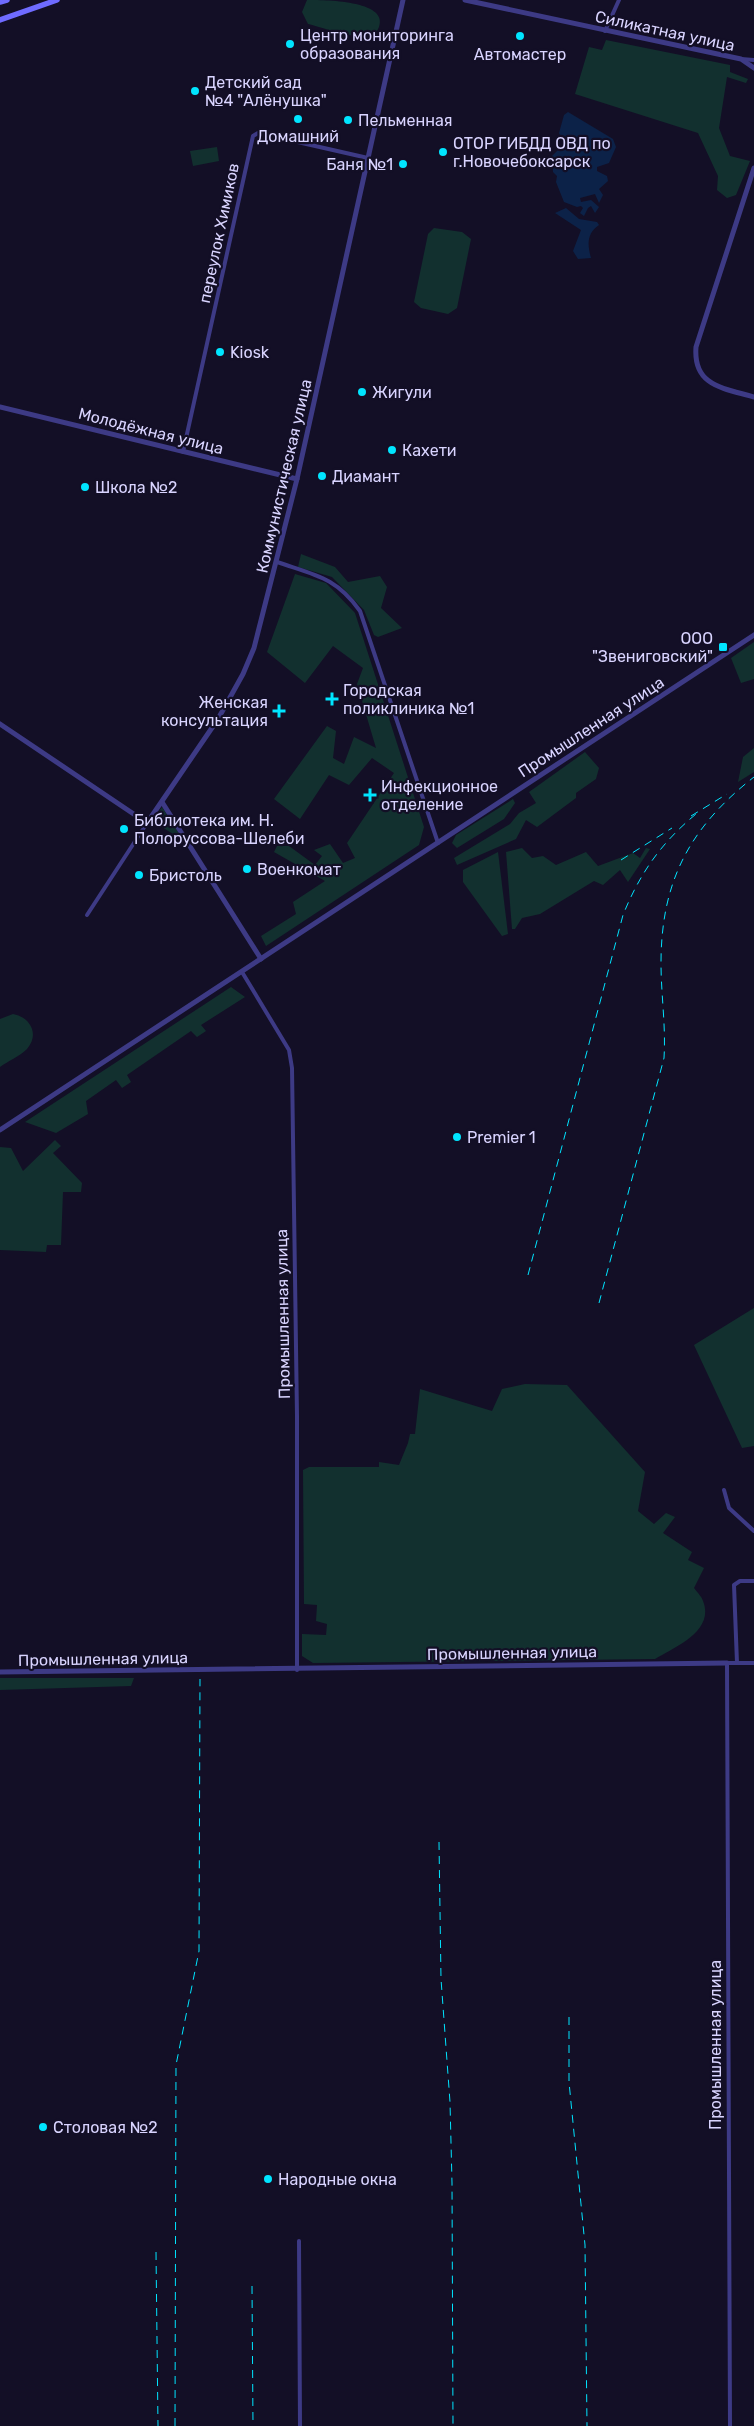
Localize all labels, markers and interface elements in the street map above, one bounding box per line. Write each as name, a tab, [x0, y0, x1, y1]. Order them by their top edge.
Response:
street label: Силикатная улица	[593, 7, 737, 55]
place label: Центр мониторинга образования	[300, 26, 454, 63]
marker: Автомастер	[514, 30, 526, 42]
marker: Центр мониторинга образования	[284, 38, 296, 50]
place label: Автомастер	[474, 45, 566, 64]
place label: Детский сад №4 "Алёнушка"	[205, 73, 327, 110]
marker: Детский сад №4 "Алёнушка"	[189, 85, 201, 97]
place label: Пельменная	[358, 111, 453, 130]
marker: Домашний	[292, 113, 304, 125]
marker: Пельменная	[342, 114, 354, 126]
place label: Домашний	[257, 127, 339, 146]
place label: ОТОР ГИБДД ОВД по г.Новочебоксарск	[453, 134, 611, 171]
marker: ОТОР ГИБДД ОВД по г.Новочебоксарск	[437, 146, 449, 158]
place label: Баня №1	[326, 155, 393, 174]
marker: Баня №1	[397, 158, 409, 170]
street label: переулок Химиков	[195, 161, 243, 305]
place label: Kiosk	[230, 343, 270, 362]
marker: Kiosk	[214, 346, 226, 358]
street label: Коммунистическая улица	[252, 377, 316, 575]
place label: Жигули	[372, 383, 432, 402]
marker: Жигули	[356, 386, 368, 398]
street label: Молодёжная улица	[77, 404, 225, 458]
place label: Кахети	[402, 441, 457, 460]
marker: Кахети	[386, 444, 398, 456]
place label: Диамант	[332, 467, 400, 486]
marker: Диамант	[316, 470, 328, 482]
place label: Школа №2	[95, 478, 178, 497]
marker: Школа №2	[79, 481, 91, 493]
place label: ООО "Звениговский"	[592, 629, 713, 666]
marker: ООО "Звениговский"	[717, 641, 729, 653]
street label: Промышленная улица	[514, 673, 668, 781]
place label: Городская поликлиника №1	[343, 681, 474, 718]
marker: Городская поликлиника №1	[325, 692, 339, 706]
place label: Женская консультация	[161, 693, 268, 730]
marker: Женская консультация	[272, 704, 286, 718]
place label: Инфекционное отделение	[381, 777, 498, 814]
marker: Инфекционное отделение	[363, 788, 377, 802]
place label: Библиотека им. Н. Полоруссова-Шелеби	[134, 811, 304, 848]
marker: Библиотека им. Н. Полоруссова-Шелеби	[118, 823, 130, 835]
place label: Военкомат	[257, 860, 341, 879]
marker: Военкомат	[241, 863, 253, 875]
place label: Бристоль	[149, 866, 222, 885]
marker: Бристоль	[133, 869, 145, 881]
place label: Premier 1	[467, 1128, 536, 1147]
marker: Premier 1	[451, 1131, 463, 1143]
street label: Промышленная улица	[272, 1229, 294, 1399]
street label: Промышленная улица	[427, 1642, 597, 1664]
street label: Промышленная улица	[18, 1648, 188, 1670]
street label: Промышленная улица	[706, 1960, 725, 2130]
place label: Столовая №2	[53, 2118, 158, 2137]
marker: Столовая №2	[37, 2121, 49, 2133]
place label: Народные окна	[278, 2170, 397, 2189]
marker: Народные окна	[262, 2173, 274, 2185]

